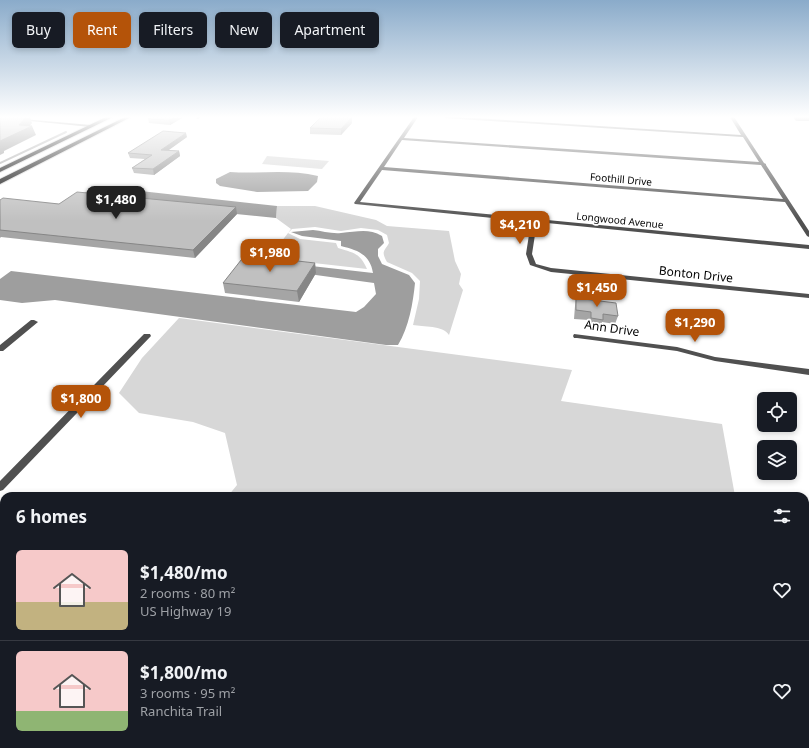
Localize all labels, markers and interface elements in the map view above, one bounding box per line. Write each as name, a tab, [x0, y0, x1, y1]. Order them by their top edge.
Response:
chip: Buy	[12, 12, 65, 48]
chip: Rent	[73, 12, 131, 48]
chip: Filters	[139, 12, 207, 48]
chip: New	[215, 12, 272, 48]
chip: Apartment	[280, 12, 379, 48]
street label: Foothill Drive	[589, 169, 653, 189]
pin: $1,480	[83, 186, 149, 220]
text: $1,480	[96, 190, 136, 208]
street label: Longwood Avenue	[576, 208, 665, 232]
pin: $4,210	[487, 211, 553, 245]
text: $4,210	[500, 215, 540, 233]
pin: $1,980	[237, 239, 303, 273]
text: $1,980	[250, 243, 290, 261]
street label: Bonton Drive	[658, 262, 734, 286]
pin: $1,450	[564, 274, 630, 308]
text: $1,450	[577, 278, 617, 296]
pin: $1,290	[662, 309, 728, 343]
text: $1,290	[675, 313, 715, 331]
street label: Ann Drive	[583, 316, 641, 340]
pin: $1,800	[48, 385, 114, 419]
text: $1,800	[61, 389, 101, 407]
map controls	[757, 392, 797, 480]
button: locate	[757, 392, 797, 432]
button: layers	[757, 440, 797, 480]
text: 6 homes	[16, 505, 87, 528]
icon: filters	[771, 505, 793, 527]
text: $1,480/mo	[140, 561, 228, 584]
icon: home	[48, 566, 96, 614]
icon: heart	[771, 579, 793, 601]
text: 2 rooms · 80 m²	[140, 584, 235, 602]
text: US Highway 19	[140, 602, 231, 620]
text: $1,800/mo	[140, 661, 228, 684]
icon: home	[48, 667, 96, 715]
icon: heart	[771, 680, 793, 702]
text: 3 rooms · 95 m²	[140, 684, 235, 702]
text: Ranchita Trail	[140, 702, 222, 720]

